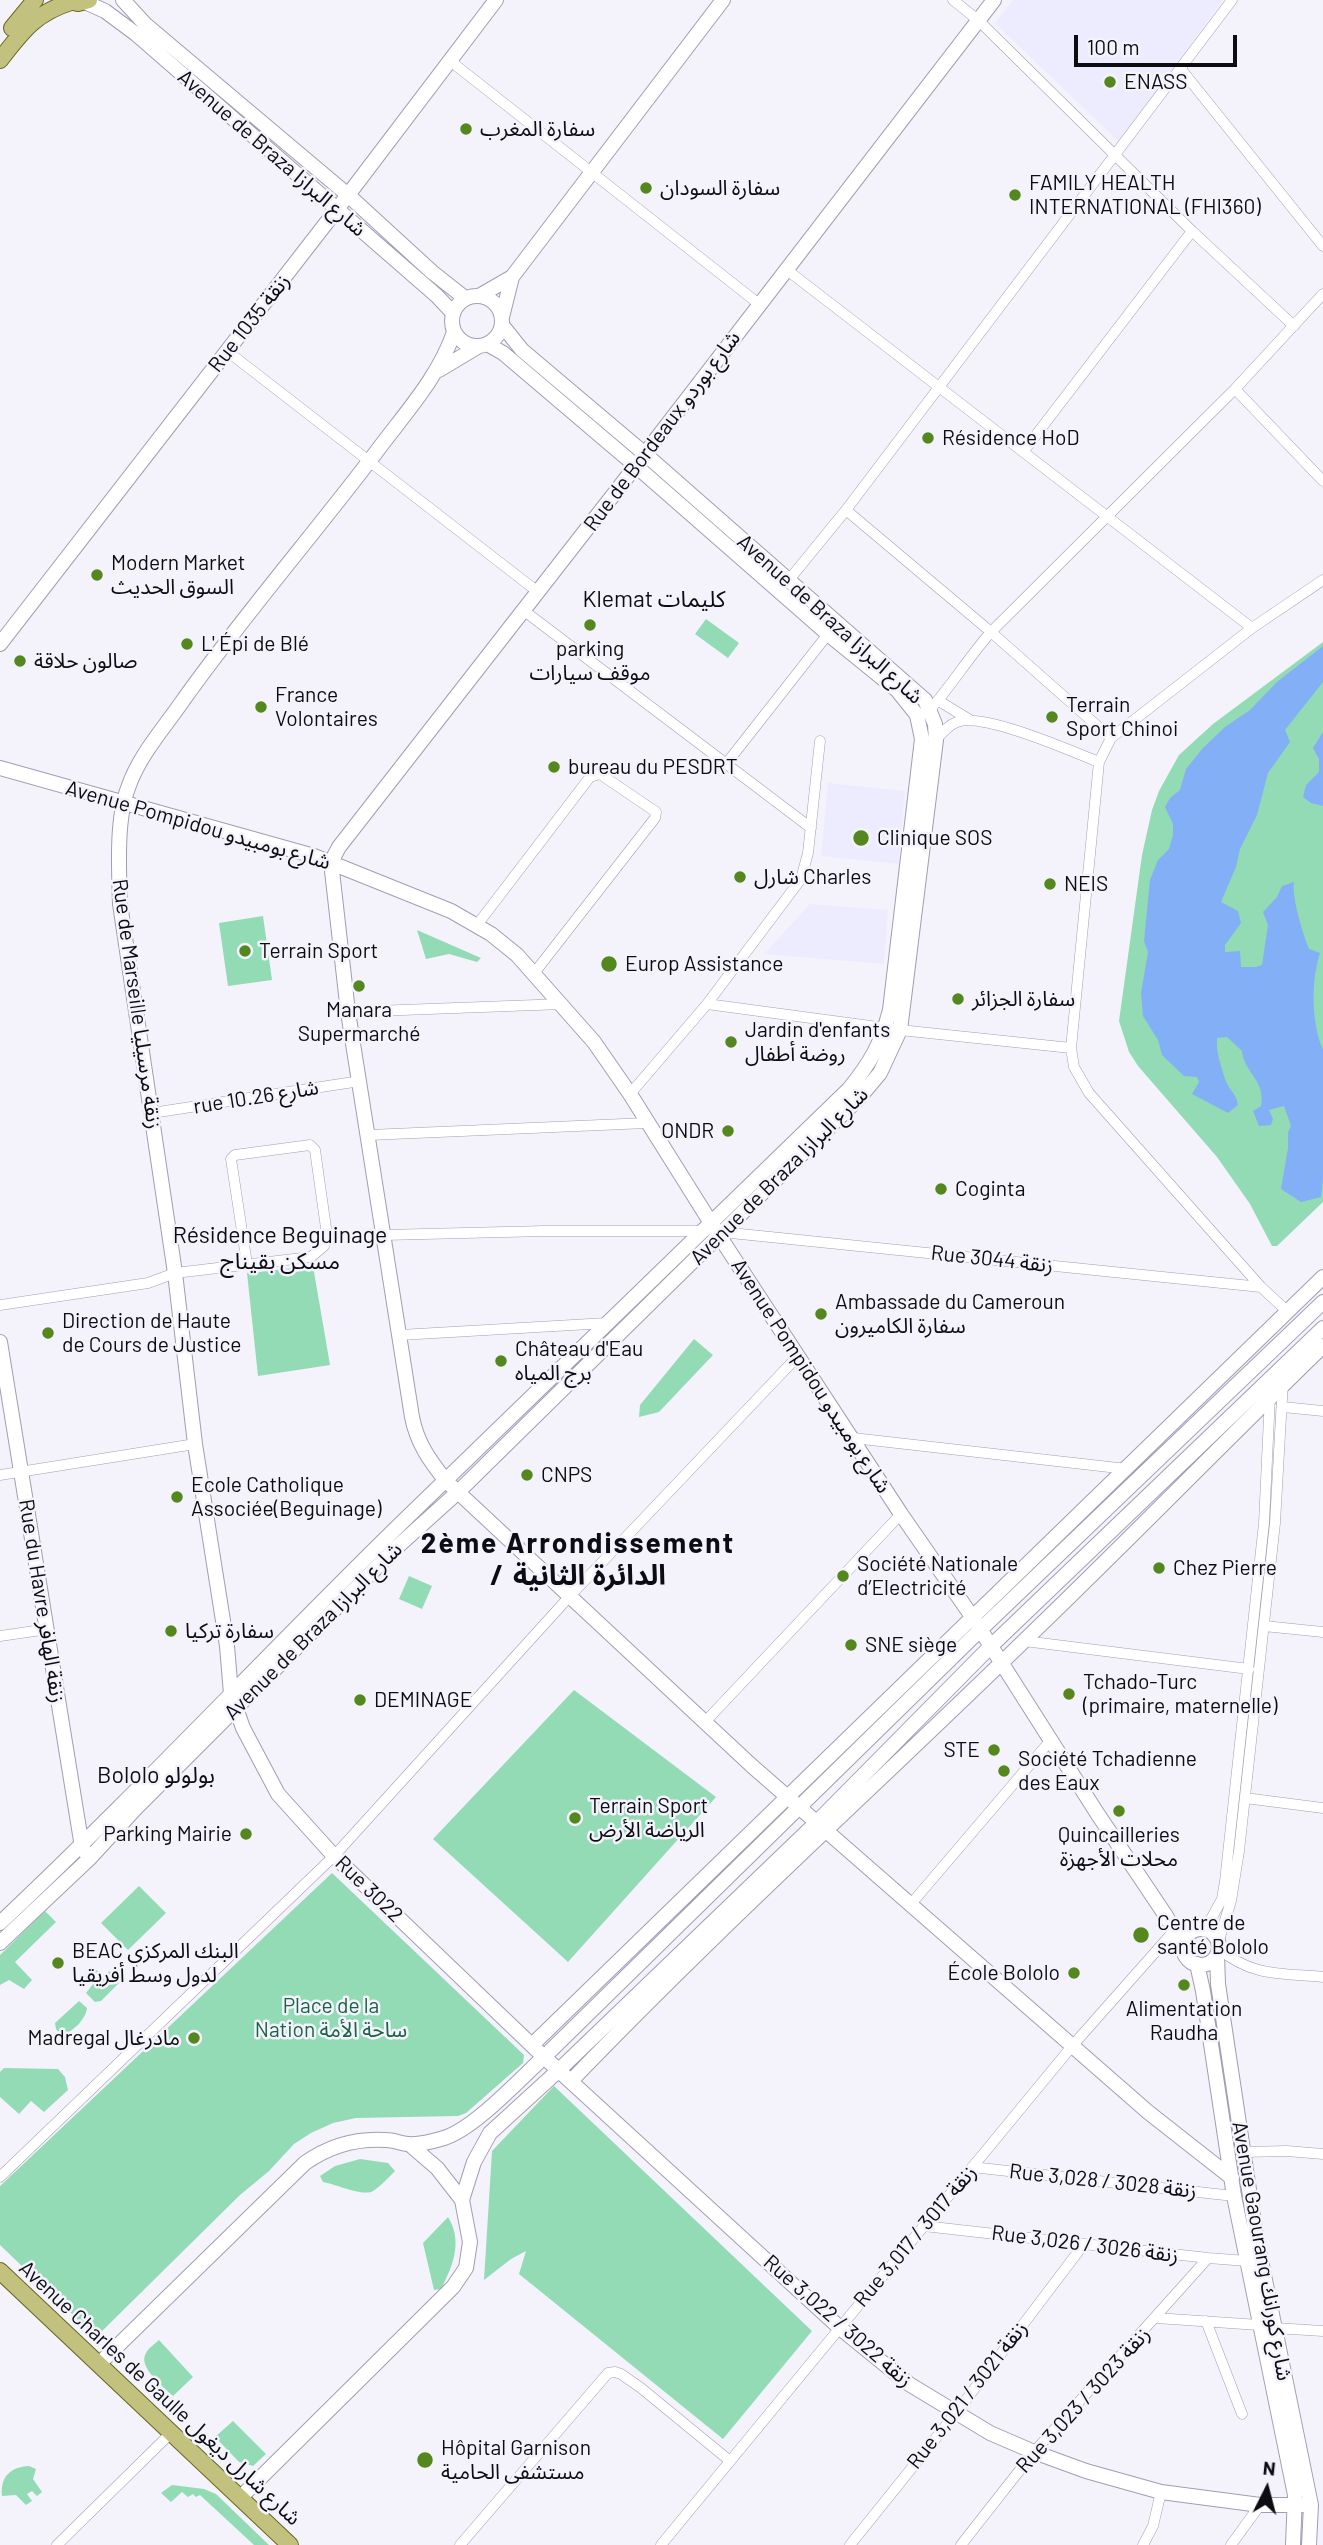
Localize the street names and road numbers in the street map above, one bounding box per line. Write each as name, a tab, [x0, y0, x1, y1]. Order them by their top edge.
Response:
street label: Avenue de Braza شارع البرازا	[173, 64, 371, 242]
street label: Rue 1035 زنقة	[203, 269, 295, 377]
street label: Rue de Bordeaux شارع بوردو	[578, 326, 746, 536]
street label: Avenue de Braza شارع البرازا	[732, 529, 928, 709]
street label: Avenue Pompidou شارع بومبيدو	[63, 775, 333, 875]
street label: Rue de Marseille زنقة مرسيليا	[107, 877, 167, 1131]
street label: rue 10.26 شارع	[192, 1075, 320, 1119]
street label: Avenue de Braza شارع البرازا	[685, 1082, 873, 1270]
street label: Rue 3044 زنقة	[930, 1240, 1054, 1278]
street label: Avenue Pompidou شارع بومبيدو	[726, 1254, 896, 1498]
street label: Rue du Havre زنقة الهافر	[13, 1497, 71, 1705]
street label: Avenue de Braza شارع البرازا	[219, 1537, 407, 1725]
street label: Rue 3022	[330, 1851, 408, 1927]
street label: Avenue Gaourang شارع كورانك	[1227, 2119, 1297, 2383]
street label: Rue 3,028 / زنقة 3028	[1008, 2159, 1198, 2203]
street label: Rue 3,017 / زنقة 3017	[848, 2160, 982, 2312]
street label: Rue 3,026 / زنقة 3026	[990, 2220, 1180, 2268]
street label: Rue 3,022 / زنقة 3022	[758, 2249, 918, 2393]
street label: Avenue Charles de Gaulle شارع شارل ديغول	[14, 2256, 306, 2530]
street label: Rue 3,021 / زنقة 3021	[901, 2316, 1033, 2474]
street label: Rue 3,023 / زنقة 3023	[1011, 2322, 1155, 2478]

